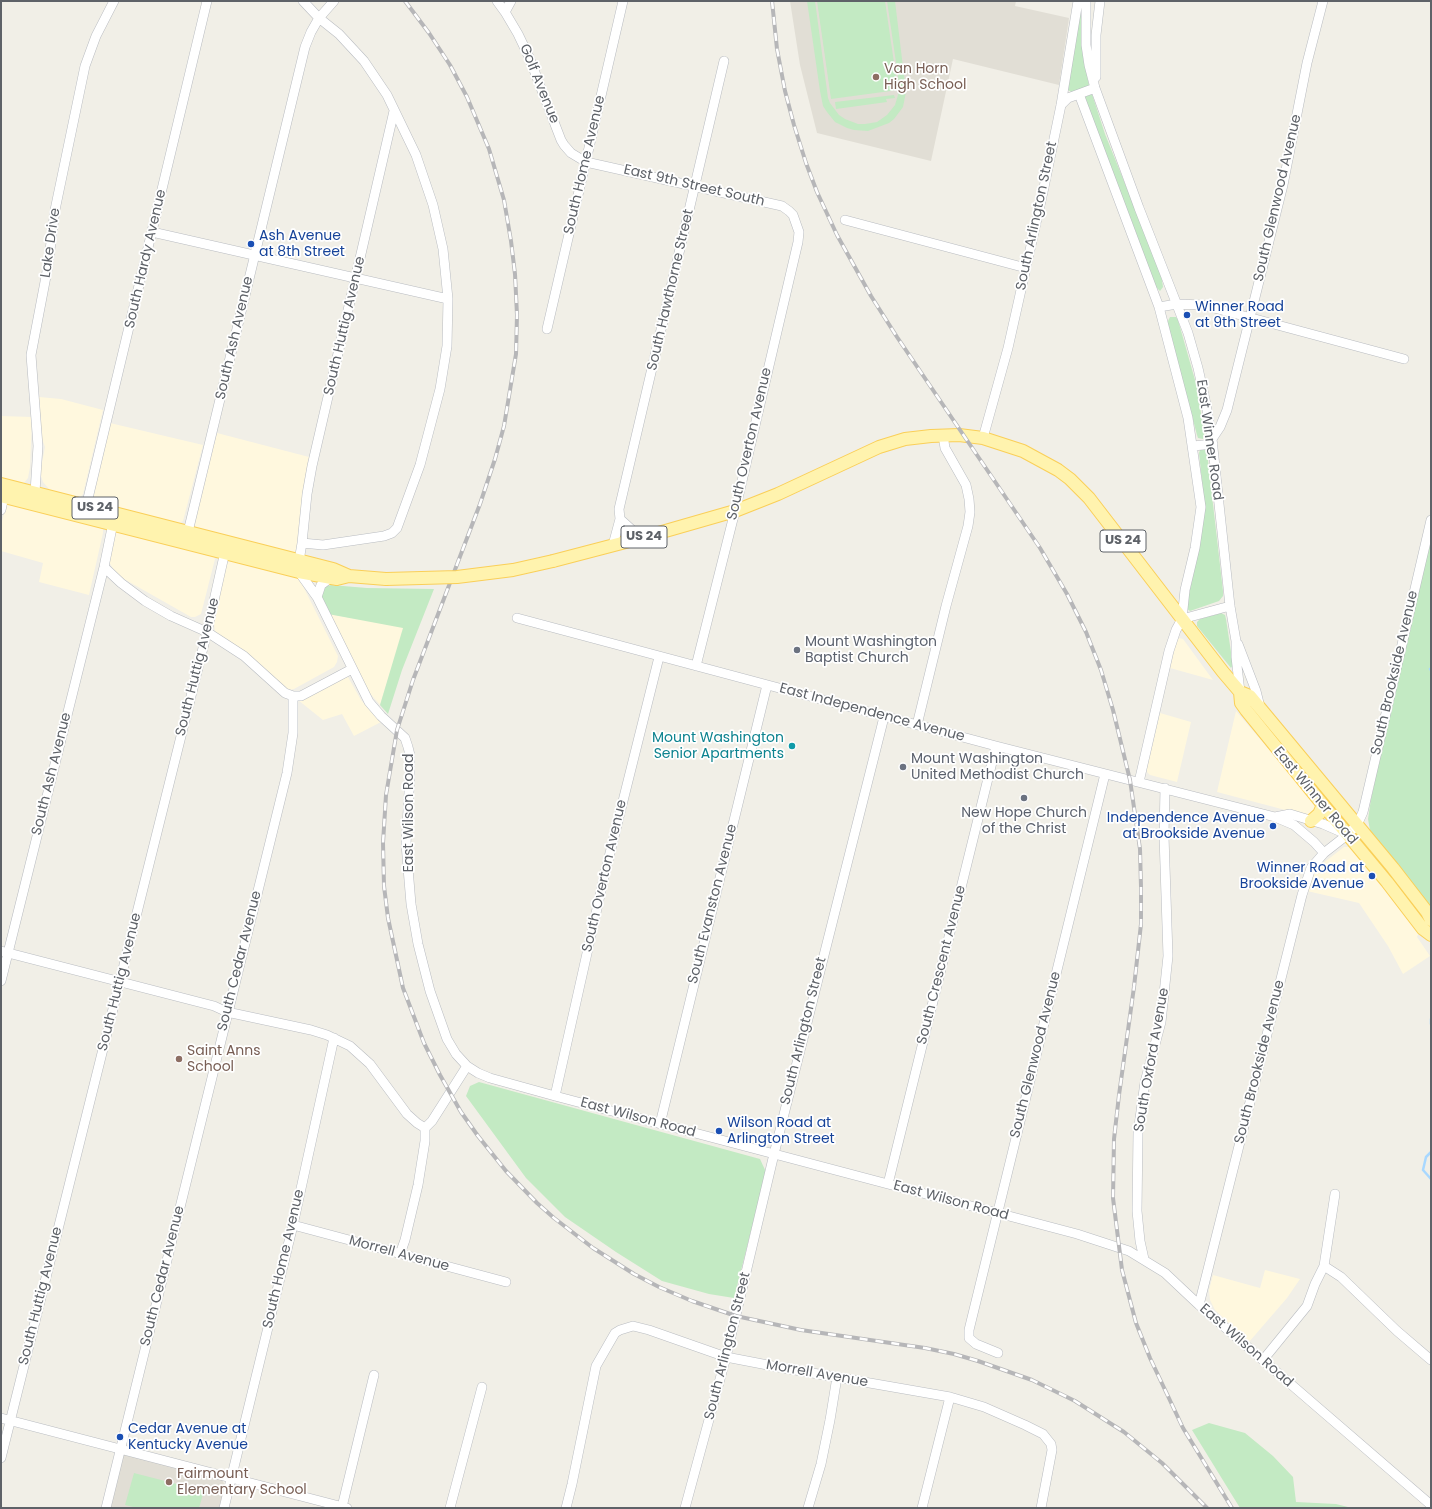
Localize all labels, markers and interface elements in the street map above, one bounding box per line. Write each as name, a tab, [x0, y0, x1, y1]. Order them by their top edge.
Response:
street label: Golf Avenue	[515, 42, 563, 126]
place label: Van Horn High School	[884, 61, 966, 94]
marker: Van Horn High School	[871, 72, 881, 82]
street label: South Home Avenue	[561, 94, 609, 236]
street label: South Glenwood Avenue	[1251, 113, 1305, 283]
street label: South Arlington Street	[1013, 140, 1061, 292]
street label: East 9th Street South	[622, 162, 766, 210]
street label: South Hardy Avenue	[122, 188, 170, 330]
street label: Lake Drive	[38, 207, 64, 279]
street label: South Hawthorne Street	[644, 208, 698, 372]
place label: Ash Avenue at 8th Street	[259, 228, 345, 260]
marker: Ash Avenue at 8th Street	[246, 239, 256, 249]
street label: South Huttig Avenue	[321, 255, 369, 397]
street label: South Ash Avenue	[213, 275, 257, 401]
place label: Winner Road at 9th Street	[1195, 299, 1284, 332]
marker: Winner Road at 9th Street	[1182, 310, 1192, 320]
street label: South Overton Avenue	[724, 366, 776, 522]
street label: East Winner Road	[1192, 378, 1226, 502]
road number: US 24	[72, 497, 118, 519]
road number: US 24	[621, 526, 667, 548]
road number: US 24	[1100, 530, 1146, 552]
street label: South Brookside Avenue	[1368, 589, 1422, 757]
street label: South Huttig Avenue	[173, 596, 223, 738]
place label: Mount Washington Baptist Church	[805, 634, 937, 666]
marker: Mount Washington Baptist Church	[792, 645, 802, 655]
street label: East Independence Avenue	[778, 680, 966, 746]
street label: South Ash Avenue	[29, 711, 75, 837]
place label: Mount Washington Senior Apartments	[652, 730, 784, 762]
marker: Mount Washington Senior Apartments	[787, 741, 797, 751]
street label: East Winner Road	[1269, 744, 1361, 848]
place label: Mount Washington United Methodist Church	[911, 751, 1084, 784]
street label: East Wilson Road	[401, 754, 417, 872]
marker: Mount Washington United Methodist Church	[898, 762, 908, 772]
marker: New Hope Church of the Christ	[1019, 793, 1029, 803]
street label: South Overton Avenue	[579, 798, 631, 954]
place label: New Hope Church of the Christ	[961, 805, 1087, 838]
place label: Independence Avenue at Brookside Avenue	[1107, 810, 1265, 842]
marker: Independence Avenue at Brookside Avenue	[1268, 821, 1278, 831]
street label: South Evanston Avenue	[685, 822, 741, 986]
place label: Winner Road at Brookside Avenue	[1240, 860, 1364, 892]
marker: Winner Road at Brookside Avenue	[1367, 871, 1377, 881]
street label: South Crescent Avenue	[914, 884, 970, 1046]
street label: South Cedar Avenue	[214, 889, 266, 1033]
street label: South Huttig Avenue	[95, 911, 145, 1053]
street label: South Arlington Street	[778, 955, 830, 1107]
street label: South Glenwood Avenue	[1007, 970, 1065, 1140]
street label: South Brookside Avenue	[1232, 978, 1288, 1146]
street label: South Oxford Avenue	[1131, 987, 1173, 1133]
place label: Saint Anns School	[187, 1043, 261, 1076]
marker: Saint Anns School	[174, 1054, 184, 1064]
street label: East Wilson Road	[578, 1095, 698, 1141]
place label: Wilson Road at Arlington Street	[727, 1115, 835, 1148]
marker: Wilson Road at Arlington Street	[714, 1126, 724, 1136]
street label: East Wilson Road	[891, 1178, 1011, 1224]
street label: South Home Avenue	[260, 1188, 308, 1330]
street label: South Cedar Avenue	[137, 1204, 189, 1348]
street label: South Huttig Avenue	[16, 1225, 66, 1367]
street label: Morrell Avenue	[347, 1233, 451, 1275]
street label: South Arlington Street	[702, 1270, 754, 1422]
street label: East Wilson Road	[1196, 1301, 1296, 1391]
street label: Morrell Avenue	[765, 1357, 869, 1391]
place label: Cedar Avenue at Kentucky Avenue	[128, 1421, 248, 1454]
marker: Cedar Avenue at Kentucky Avenue	[115, 1432, 125, 1442]
place label: Fairmount Elementary School	[177, 1466, 307, 1498]
marker: Fairmount Elementary School	[164, 1477, 174, 1487]

